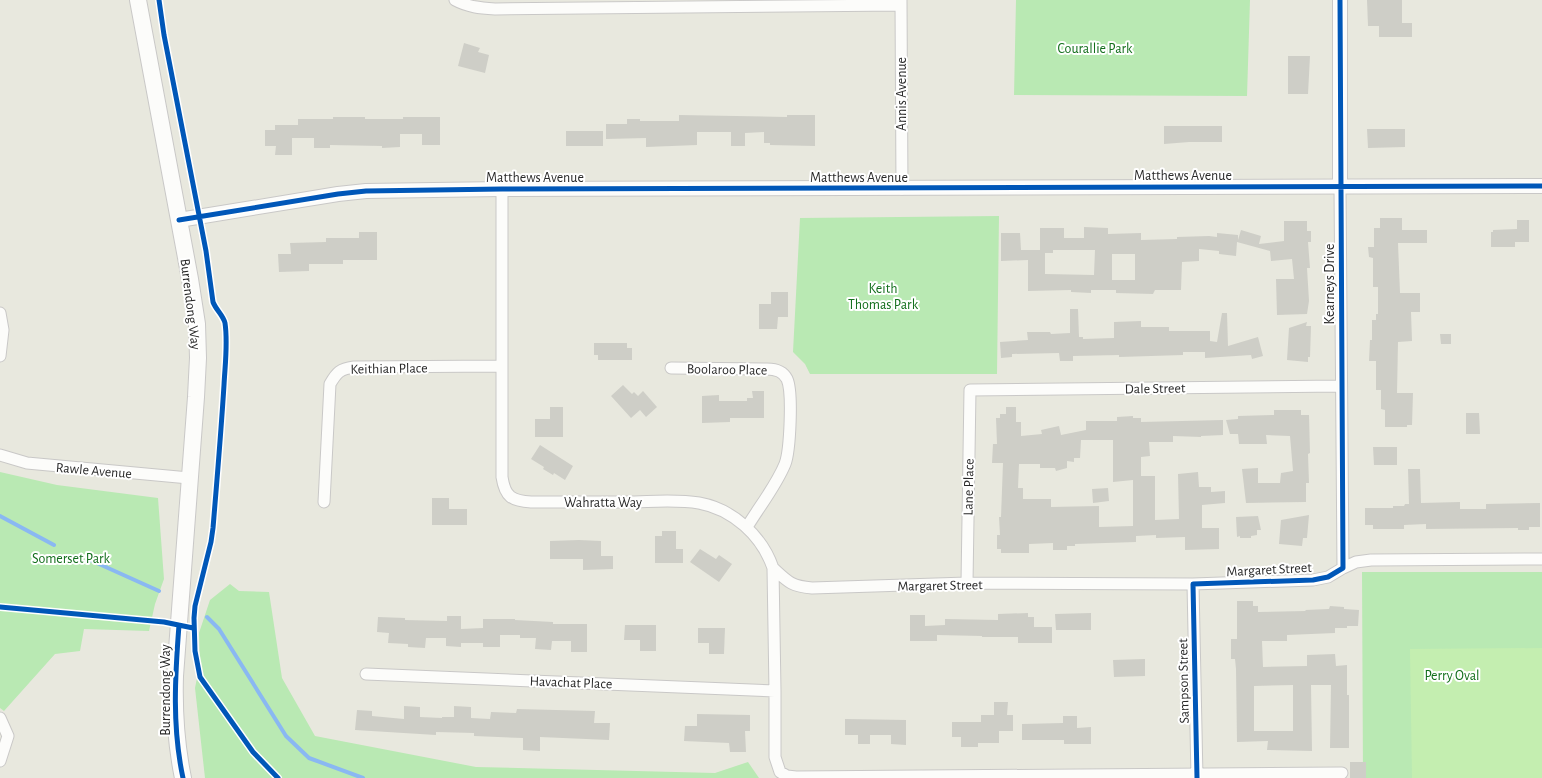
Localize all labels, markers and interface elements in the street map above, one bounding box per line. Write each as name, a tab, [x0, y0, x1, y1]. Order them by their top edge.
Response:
park label: Courallie Park	[1058, 42, 1133, 56]
street label: Annis Avenue	[895, 57, 909, 131]
street label: Matthews Avenue	[1134, 169, 1232, 183]
street label: Matthews Avenue	[486, 171, 584, 185]
street label: Matthews Avenue	[810, 171, 908, 185]
street label: Kearneys Drive	[1323, 244, 1337, 324]
street label: Burrendong Way	[177, 258, 203, 350]
park label: Keith Thomas Park	[848, 282, 919, 312]
street label: Keithian Place	[350, 361, 428, 377]
street label: Boolaroo Place	[687, 362, 767, 378]
street label: Dale Street	[1125, 381, 1186, 397]
street label: Lane Place	[962, 458, 976, 516]
street label: Rawle Avenue	[55, 461, 133, 481]
street label: Wahratta Way	[564, 496, 642, 510]
park label: Somerset Park	[32, 552, 111, 566]
street label: Margaret Street	[1226, 561, 1313, 579]
street label: Margaret Street	[897, 578, 983, 594]
street label: Sampson Street	[1176, 638, 1192, 724]
street label: Burrendong Way	[159, 644, 173, 736]
park label: Perry Oval	[1424, 669, 1480, 683]
street label: Havachat Place	[529, 675, 613, 691]

